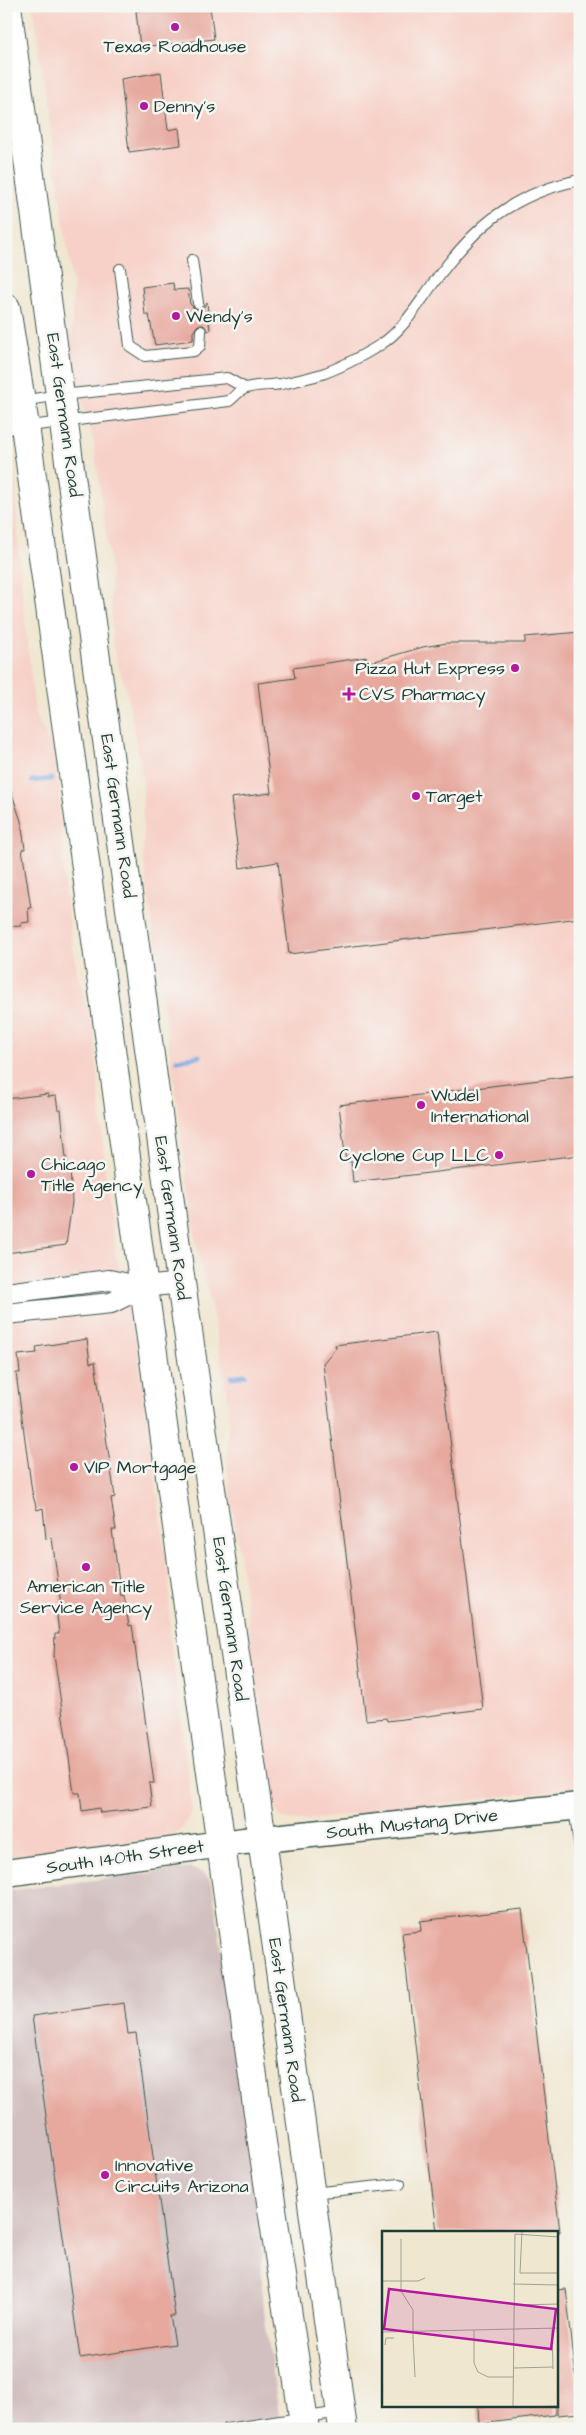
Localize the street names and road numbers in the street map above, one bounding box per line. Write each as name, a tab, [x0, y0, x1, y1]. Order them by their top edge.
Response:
street label: East Germann Road	[40, 331, 88, 499]
street label: East Germann Road	[94, 732, 142, 900]
street label: East Germann Road	[148, 1134, 196, 1302]
street label: East Germann Road	[206, 1535, 254, 1703]
street label: South Mustang Drive	[325, 1803, 500, 1846]
street label: South 140th Street	[44, 1833, 206, 1880]
street label: East Germann Road	[262, 1936, 310, 2104]

